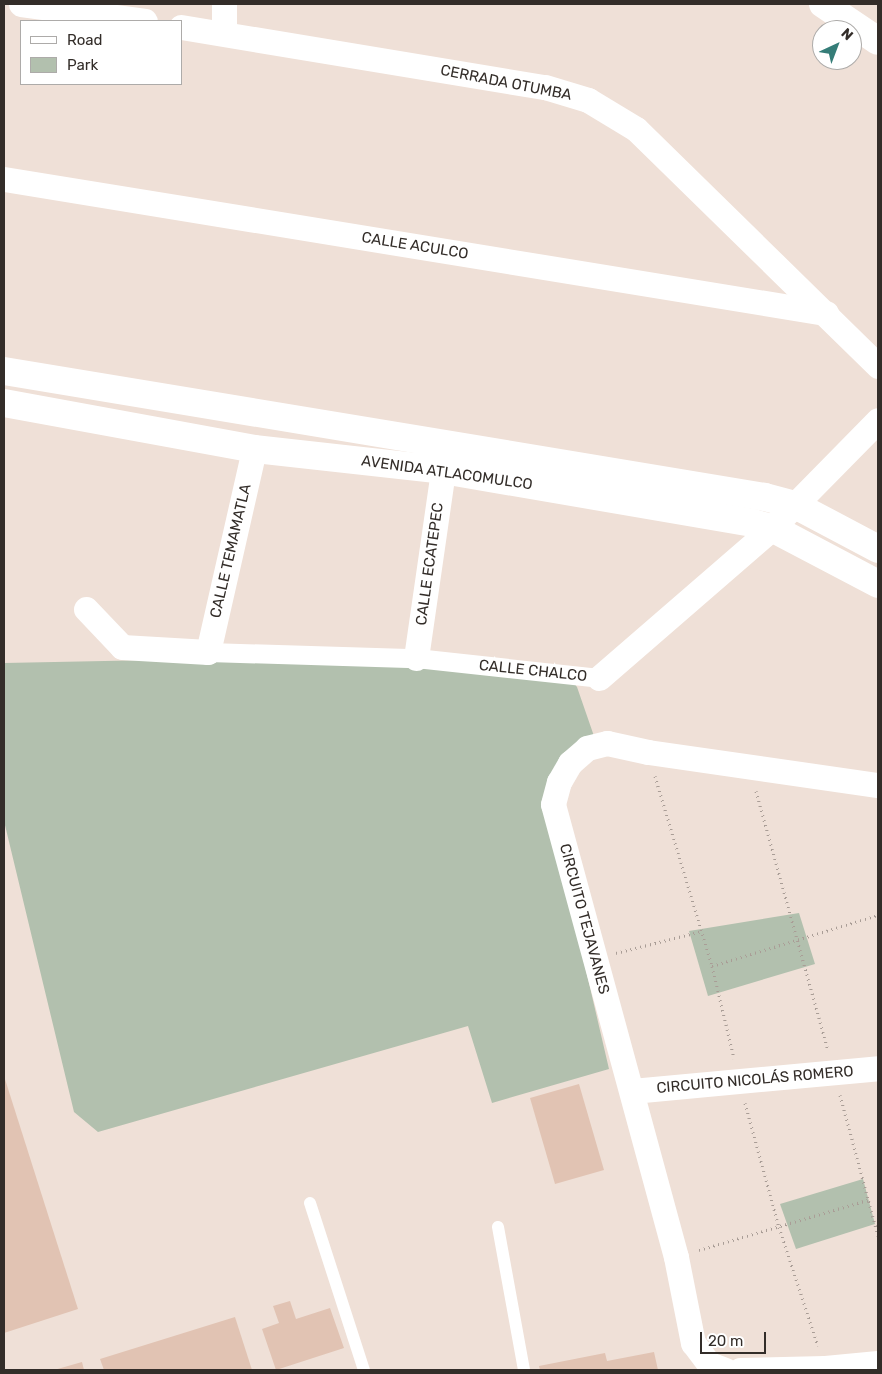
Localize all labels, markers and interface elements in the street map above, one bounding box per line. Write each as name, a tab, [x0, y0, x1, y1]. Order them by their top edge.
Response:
legend	[20, 20, 182, 85]
north arrow	[812, 20, 862, 70]
text: N	[837, 25, 856, 44]
text: Road	[67, 31, 103, 49]
text: Park	[67, 56, 98, 74]
street label: CERRADA OTUMBA	[439, 61, 573, 105]
street label: CALLE ACULCO	[360, 229, 470, 263]
street label: AVENIDA ATLACOMULCO	[360, 452, 534, 494]
street label: CALLE TEMAMATLA	[207, 482, 255, 620]
street label: CALLE ECATEPEC	[412, 501, 448, 627]
street label: CALLE CHALCO	[478, 656, 588, 686]
street label: CIRCUITO TEJAVANES	[555, 842, 613, 996]
street label: CIRCUITO NICOLÁS ROMERO	[656, 1062, 854, 1098]
scale bar	[702, 1322, 768, 1354]
text: 20 m	[708, 1332, 743, 1350]

